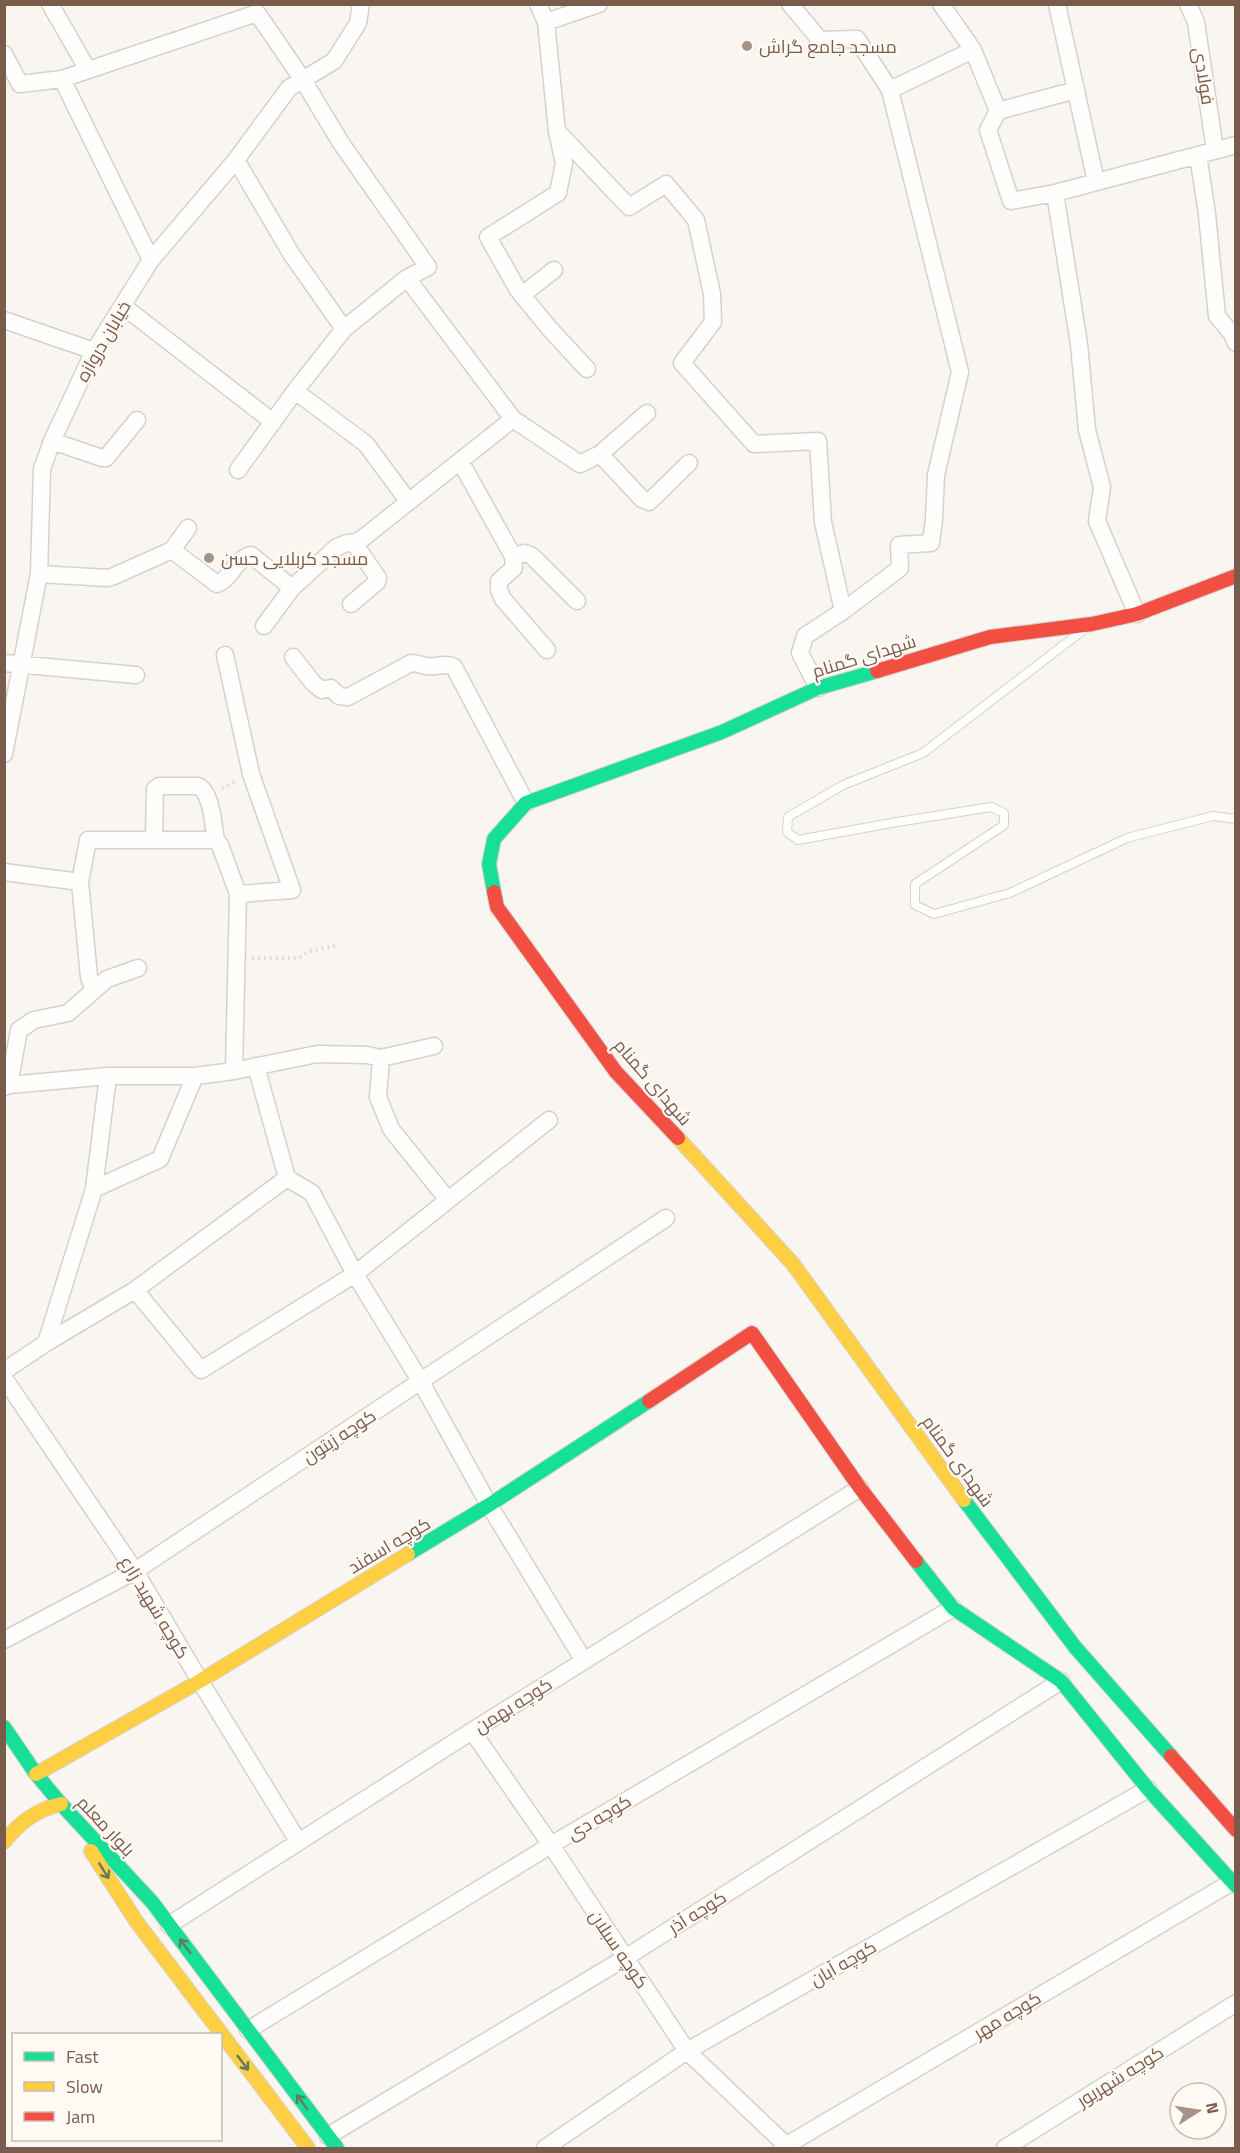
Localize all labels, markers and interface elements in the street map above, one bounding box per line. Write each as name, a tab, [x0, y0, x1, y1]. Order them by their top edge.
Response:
place label: مسجد جامع گراش	[759, 33, 897, 60]
marker: مسجد جامع گراش	[740, 39, 754, 53]
street label: فولادی	[1186, 45, 1222, 107]
street label: خیابان دروازه	[69, 295, 137, 387]
place label: مسجد کربلایی حسن	[221, 545, 368, 572]
marker: مسجد کربلایی حسن	[202, 551, 216, 565]
street label: شهدای گمنام	[809, 627, 919, 685]
street label: شهدای گمنام	[608, 1033, 698, 1131]
street label: کوچه زیتون	[297, 1402, 381, 1470]
street label: شهدای گمنام	[915, 1410, 1001, 1512]
street label: کوچه اسفند	[343, 1510, 435, 1580]
street label: کوچه شهید زارع	[114, 1550, 196, 1664]
street label: کوچه بهمن	[469, 1670, 557, 1740]
street label: کوچه دی	[562, 1787, 636, 1847]
street label: بلوار معلم	[71, 1789, 141, 1863]
one-way arrow	[98, 1862, 110, 1879]
street label: کوچه آذر	[662, 1884, 731, 1941]
street label: کوچه سبلان	[583, 1904, 655, 1994]
street label: کوچه آبان	[805, 1933, 881, 1993]
one-way arrow	[179, 1938, 191, 1954]
street label: کوچه مهر	[967, 1984, 1046, 2046]
legend	[12, 2033, 222, 2141]
street label: کوچه شهریور	[1070, 2039, 1169, 2114]
text: Fast	[66, 2043, 99, 2070]
one-way arrow	[236, 2055, 249, 2071]
text: Slow	[66, 2073, 103, 2100]
north arrow	[1168, 2081, 1228, 2141]
one-way arrow	[296, 2094, 308, 2110]
text: N	[1200, 2100, 1226, 2116]
text: Jam	[66, 2103, 95, 2130]

